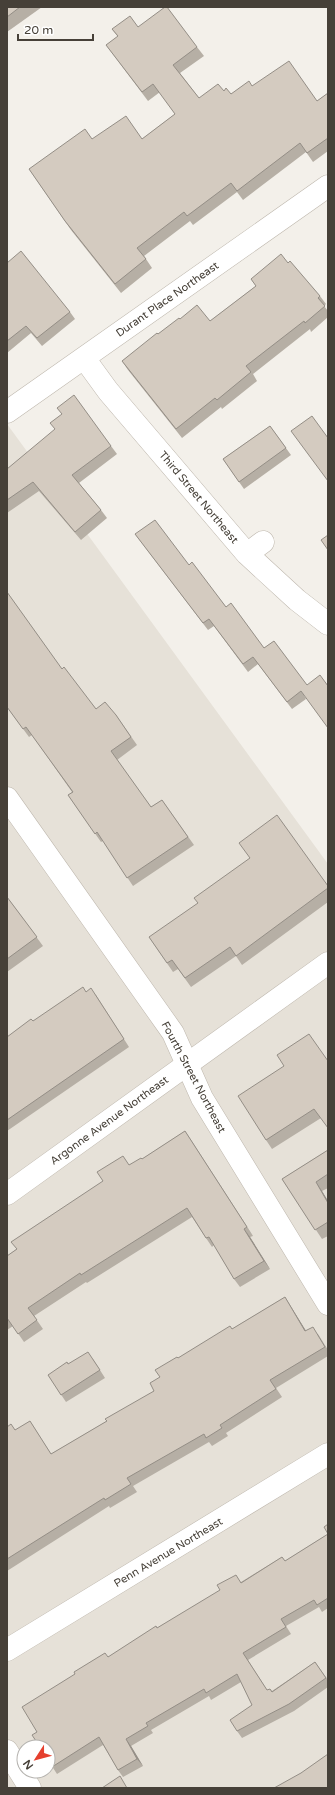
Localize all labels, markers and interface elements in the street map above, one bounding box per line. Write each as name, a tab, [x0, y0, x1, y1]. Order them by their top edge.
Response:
scale bar	[18, 16, 93, 42]
text: 20 m	[24, 23, 53, 37]
street label: Durant Place Northeast	[113, 259, 221, 340]
street label: Third Street Northeast	[156, 449, 241, 546]
street label: Fourth Street Northeast	[159, 1019, 228, 1135]
street label: Argonne Avenue Northeast	[48, 1073, 171, 1168]
street label: Penn Avenue Northeast	[112, 1515, 225, 1590]
north arrow	[16, 1739, 56, 1779]
text: N	[20, 1757, 36, 1772]

